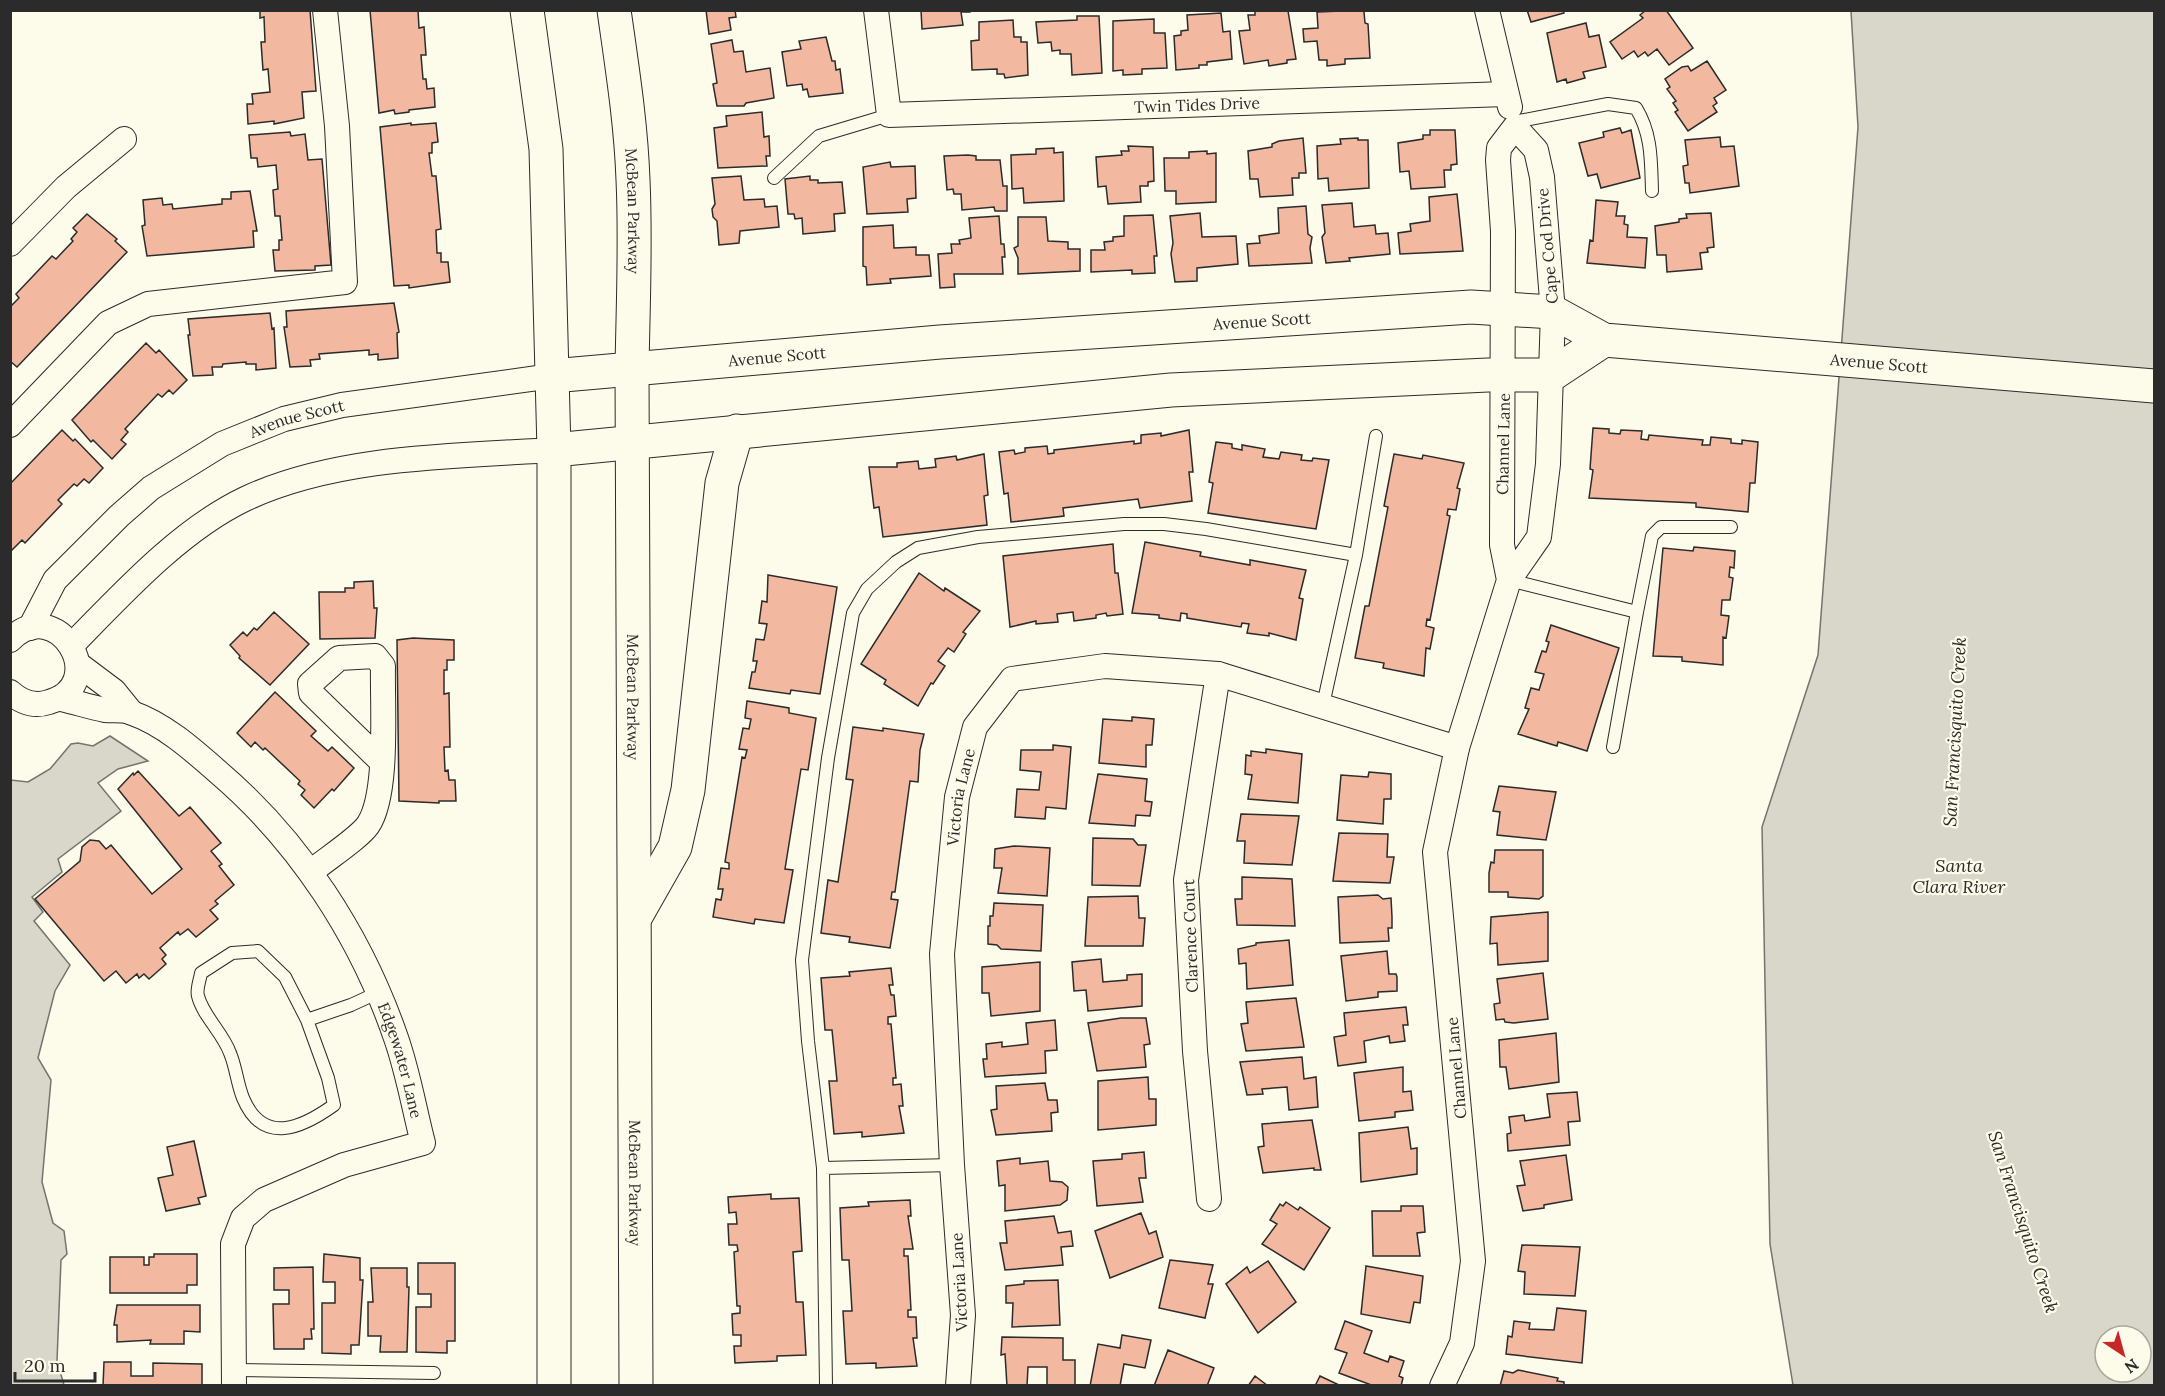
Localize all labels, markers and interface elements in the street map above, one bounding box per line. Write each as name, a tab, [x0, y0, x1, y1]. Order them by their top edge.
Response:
street label: Twin Tides Drive	[1134, 92, 1261, 117]
street label: McBean Parkway	[621, 147, 644, 275]
street label: Cape Cod Drive	[1532, 187, 1562, 305]
street label: Avenue Scott	[1211, 308, 1312, 334]
street label: Avenue Scott	[726, 342, 828, 371]
street label: Avenue Scott	[1828, 349, 1930, 377]
street label: Channel Lane	[1492, 393, 1514, 495]
street label: Avenue Scott	[245, 395, 347, 442]
street label: McBean Parkway	[623, 634, 644, 760]
water label: San Francisquito Creek	[1938, 637, 1971, 827]
street label: Victoria Lane	[942, 746, 979, 848]
water label: Santa Clara River	[1912, 854, 2006, 898]
street label: Clarence Court	[1178, 878, 1202, 993]
street label: Edgewater Lane	[374, 999, 427, 1120]
street label: Channel Lane	[1442, 1016, 1470, 1120]
street label: McBean Parkway	[625, 1120, 645, 1246]
water label: San Francisquito Creek	[1983, 1128, 2064, 1316]
street label: Victoria Lane	[946, 1232, 972, 1333]
north arrow	[2093, 1324, 2153, 1384]
scale bar	[15, 1345, 94, 1383]
text: 20 m	[24, 1354, 66, 1377]
text: N	[2121, 1354, 2143, 1378]

